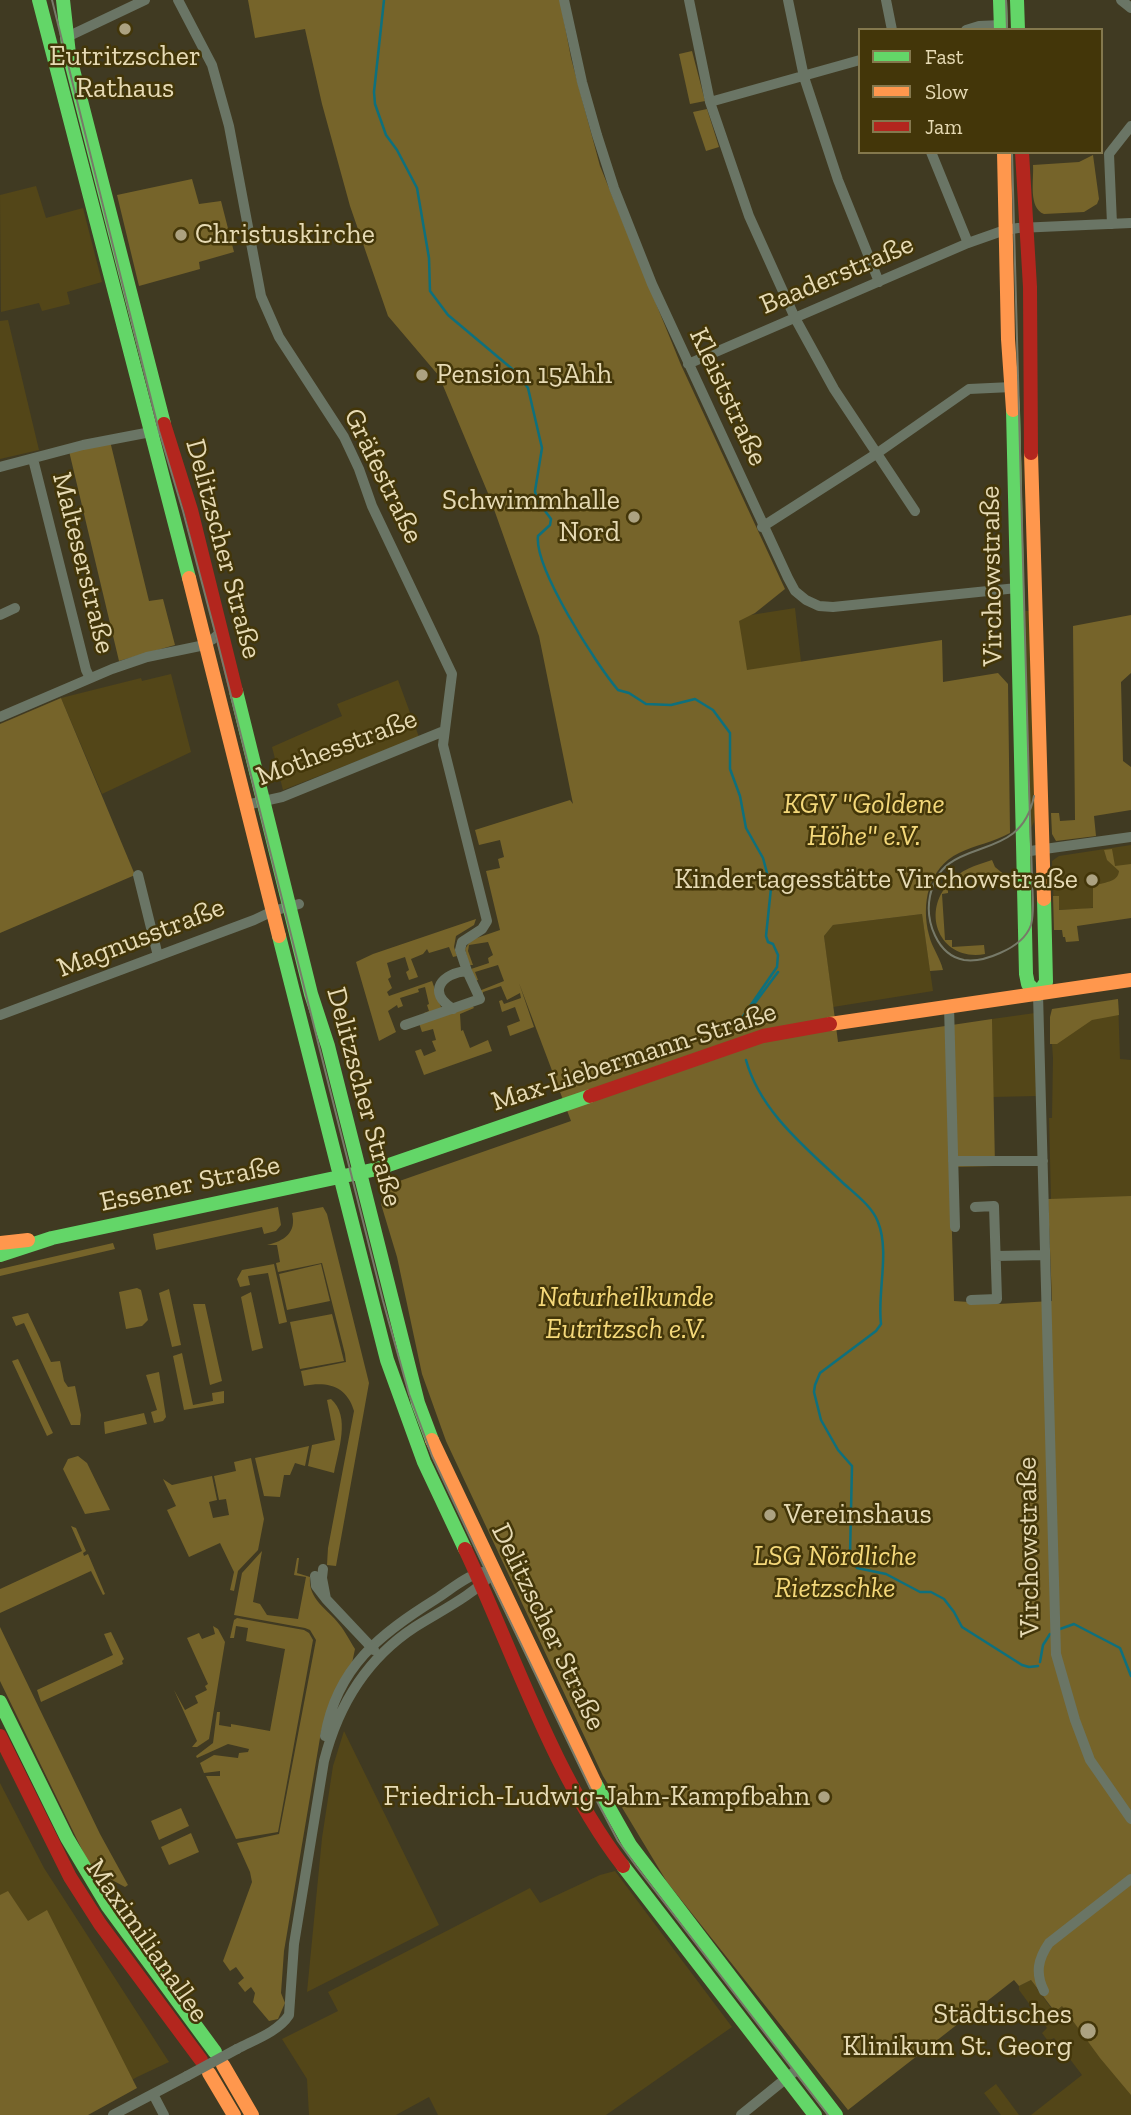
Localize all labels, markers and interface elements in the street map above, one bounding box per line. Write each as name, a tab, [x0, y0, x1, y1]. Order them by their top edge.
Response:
marker: Eutritzscher Rathaus	[117, 21, 133, 37]
legend	[858, 28, 1103, 154]
place label: Eutritzscher Rathaus	[49, 40, 201, 106]
text: Fast	[925, 44, 964, 69]
text: Slow	[925, 79, 968, 104]
text: Jam	[925, 114, 962, 139]
place label: Christuskirche	[195, 218, 375, 252]
marker: Christuskirche	[173, 227, 189, 243]
street label: Baaderstraße	[755, 228, 919, 322]
street label: Kleiststraße	[681, 323, 775, 471]
place label: Pension 15Ahh	[436, 358, 612, 392]
marker: Pension 15Ahh	[414, 367, 430, 383]
street label: Gräfestraße	[336, 403, 430, 549]
street label: Delitzscher Straße	[178, 436, 268, 662]
street label: Malteserstraße	[44, 469, 122, 657]
place label: Schwimmhalle Nord	[442, 484, 620, 550]
street label: Virchowstraße	[974, 486, 1010, 666]
marker: Schwimmhalle Nord	[626, 509, 642, 525]
street label: Mothesstraße	[252, 702, 422, 794]
park label: KGV "Goldene Höhe" e.V.	[783, 788, 945, 854]
place label: Kindertagesstätte Virchowstraße	[674, 863, 1078, 897]
marker: Kindertagesstätte Virchowstraße	[1084, 872, 1100, 888]
street label: Magnusstraße	[53, 891, 229, 985]
street label: Delitzscher Straße	[319, 984, 409, 1210]
street label: Max-Liebermann-Straße	[487, 995, 781, 1119]
street label: Essener Straße	[97, 1148, 283, 1220]
park label: Naturheilkunde Eutritzsch e.V.	[538, 1281, 714, 1347]
street label: Virchowstraße	[1011, 1457, 1047, 1637]
place label: Vereinshaus	[784, 1498, 932, 1532]
marker: Vereinshaus	[762, 1507, 778, 1523]
street label: Delitzscher Straße	[483, 1518, 613, 1736]
park label: LSG Nördliche Rietzschke	[753, 1540, 917, 1606]
place label: Friedrich-Ludwig-Jahn-Kampfbahn	[384, 1780, 810, 1814]
marker: Friedrich-Ludwig-Jahn-Kampfbahn	[816, 1789, 832, 1805]
street label: Maximilianallee	[78, 1853, 216, 2029]
place label: Städtisches Klinikum St. Georg	[843, 1998, 1072, 2064]
marker: Städtisches Klinikum St. Georg	[1078, 2021, 1098, 2041]

